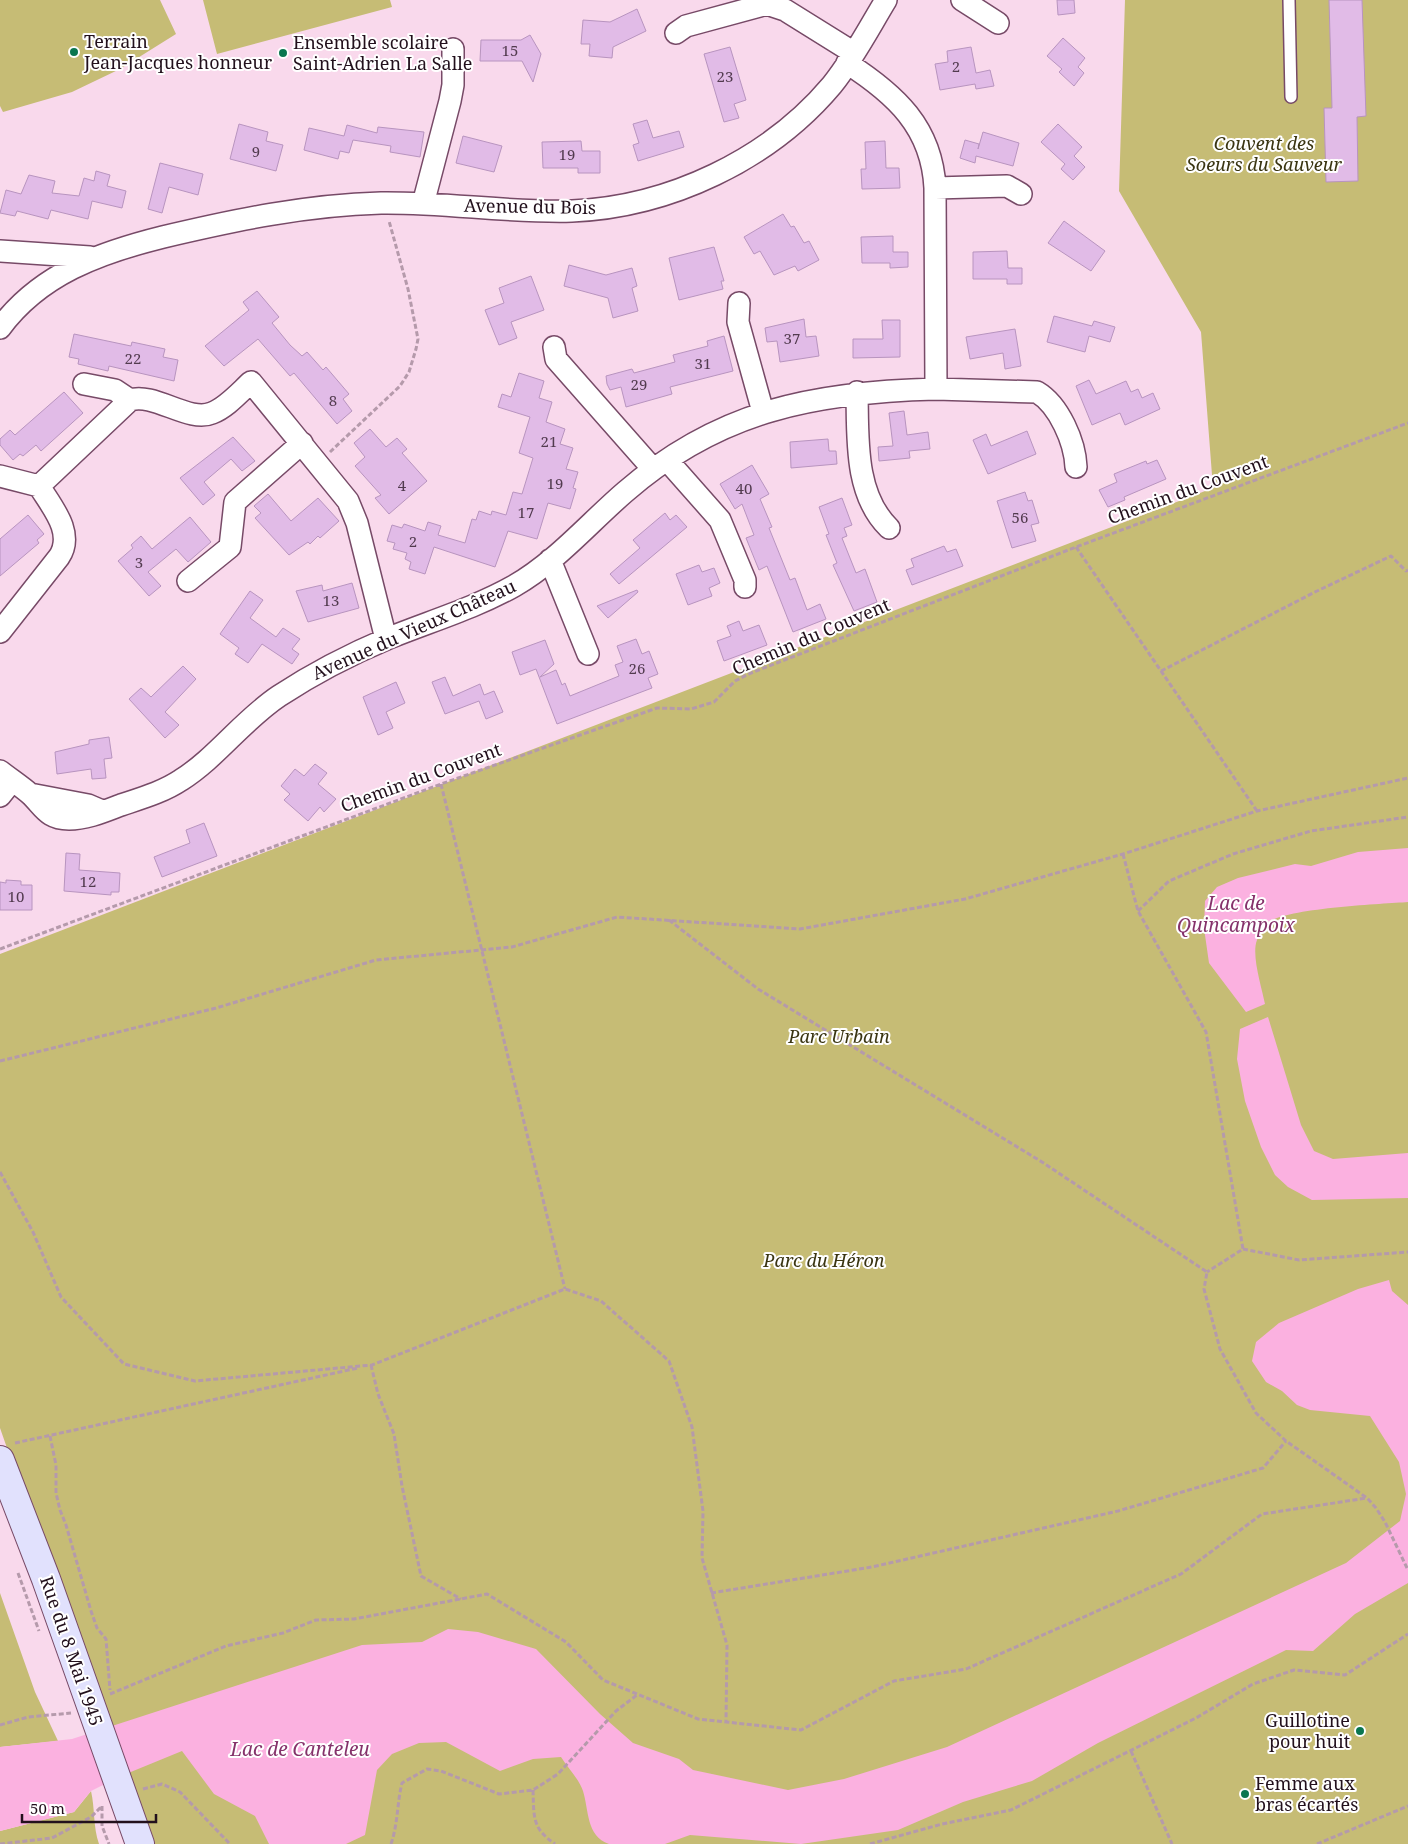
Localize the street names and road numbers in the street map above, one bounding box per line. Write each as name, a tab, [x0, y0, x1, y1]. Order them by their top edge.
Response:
street label: Avenue du Bois	[464, 193, 596, 219]
street label: Chemin du Couvent	[1104, 449, 1271, 529]
street label: Avenue du Vieux Château	[308, 573, 520, 685]
street label: Chemin du Couvent	[728, 592, 893, 680]
street label: Chemin du Couvent	[337, 737, 504, 817]
street label: Rue du 8 Mai 1945	[35, 1572, 109, 1729]

